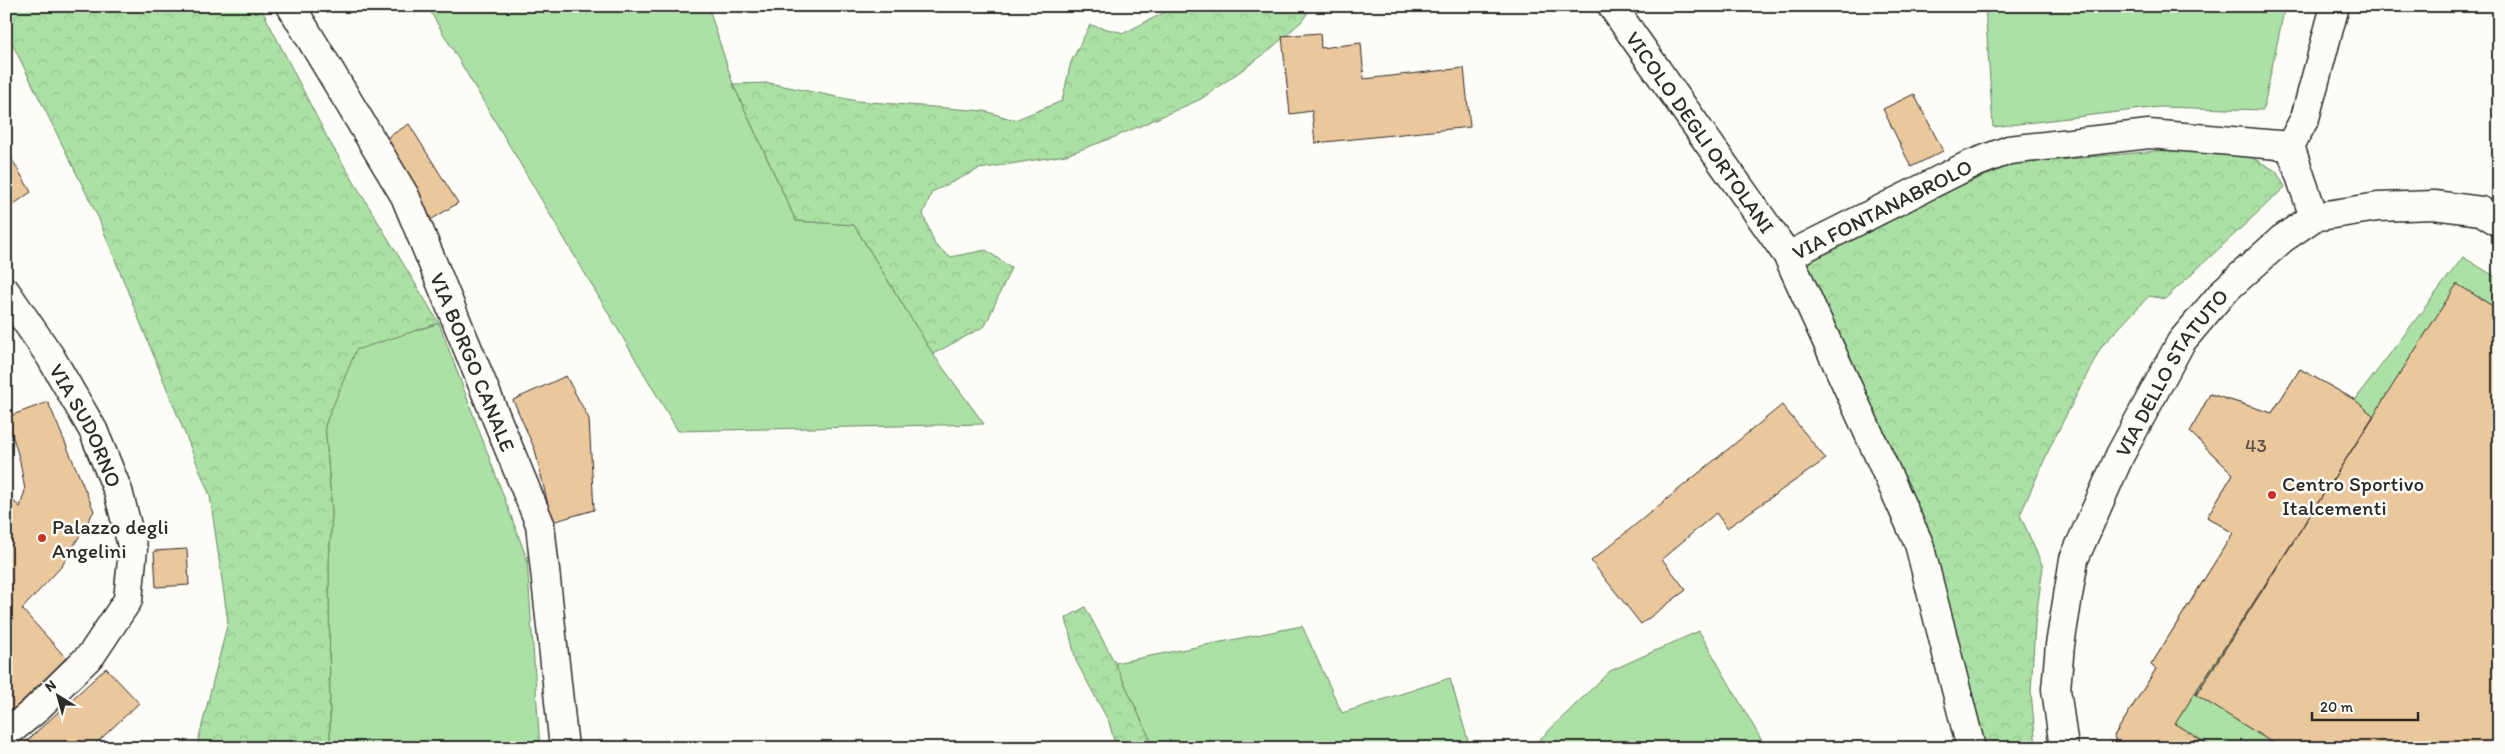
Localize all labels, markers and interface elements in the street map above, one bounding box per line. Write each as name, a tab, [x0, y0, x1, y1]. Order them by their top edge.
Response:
street label: VICOLO DEGLI ORTOLANI	[1621, 26, 1780, 238]
street label: VIA FONTANABROLO	[1788, 153, 1976, 264]
street label: VIA BORGO CANALE	[425, 269, 521, 455]
street label: VIA DELLO STATUTO	[2109, 283, 2233, 461]
street label: VIA SUDORNO	[45, 359, 127, 491]
house number: 43	[2245, 434, 2267, 457]
place label: Centro Sportivo Italcementi	[2282, 471, 2424, 520]
marker: Centro Sportivo Italcementi	[2266, 489, 2278, 501]
place label: Palazzo degli Angelini	[52, 514, 169, 563]
marker: Palazzo degli Angelini	[36, 532, 48, 544]
north arrow	[32, 672, 82, 722]
text: N	[42, 676, 59, 696]
scale bar	[2312, 689, 2419, 721]
text: 20 m	[2320, 698, 2354, 716]

